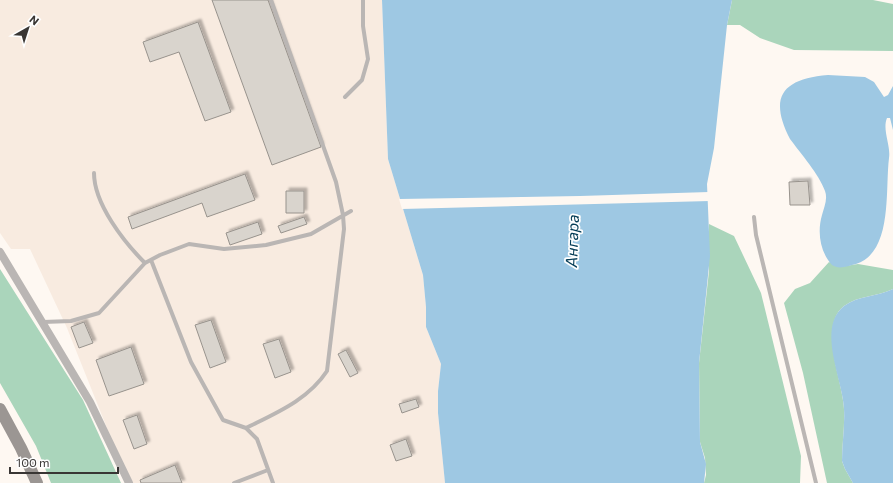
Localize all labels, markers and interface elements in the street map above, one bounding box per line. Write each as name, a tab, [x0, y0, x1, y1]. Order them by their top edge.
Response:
north arrow	[8, 8, 48, 48]
text: N	[27, 12, 42, 27]
water label: Ангара	[561, 214, 582, 269]
scale bar	[10, 449, 118, 475]
text: 100 m	[16, 455, 50, 469]

